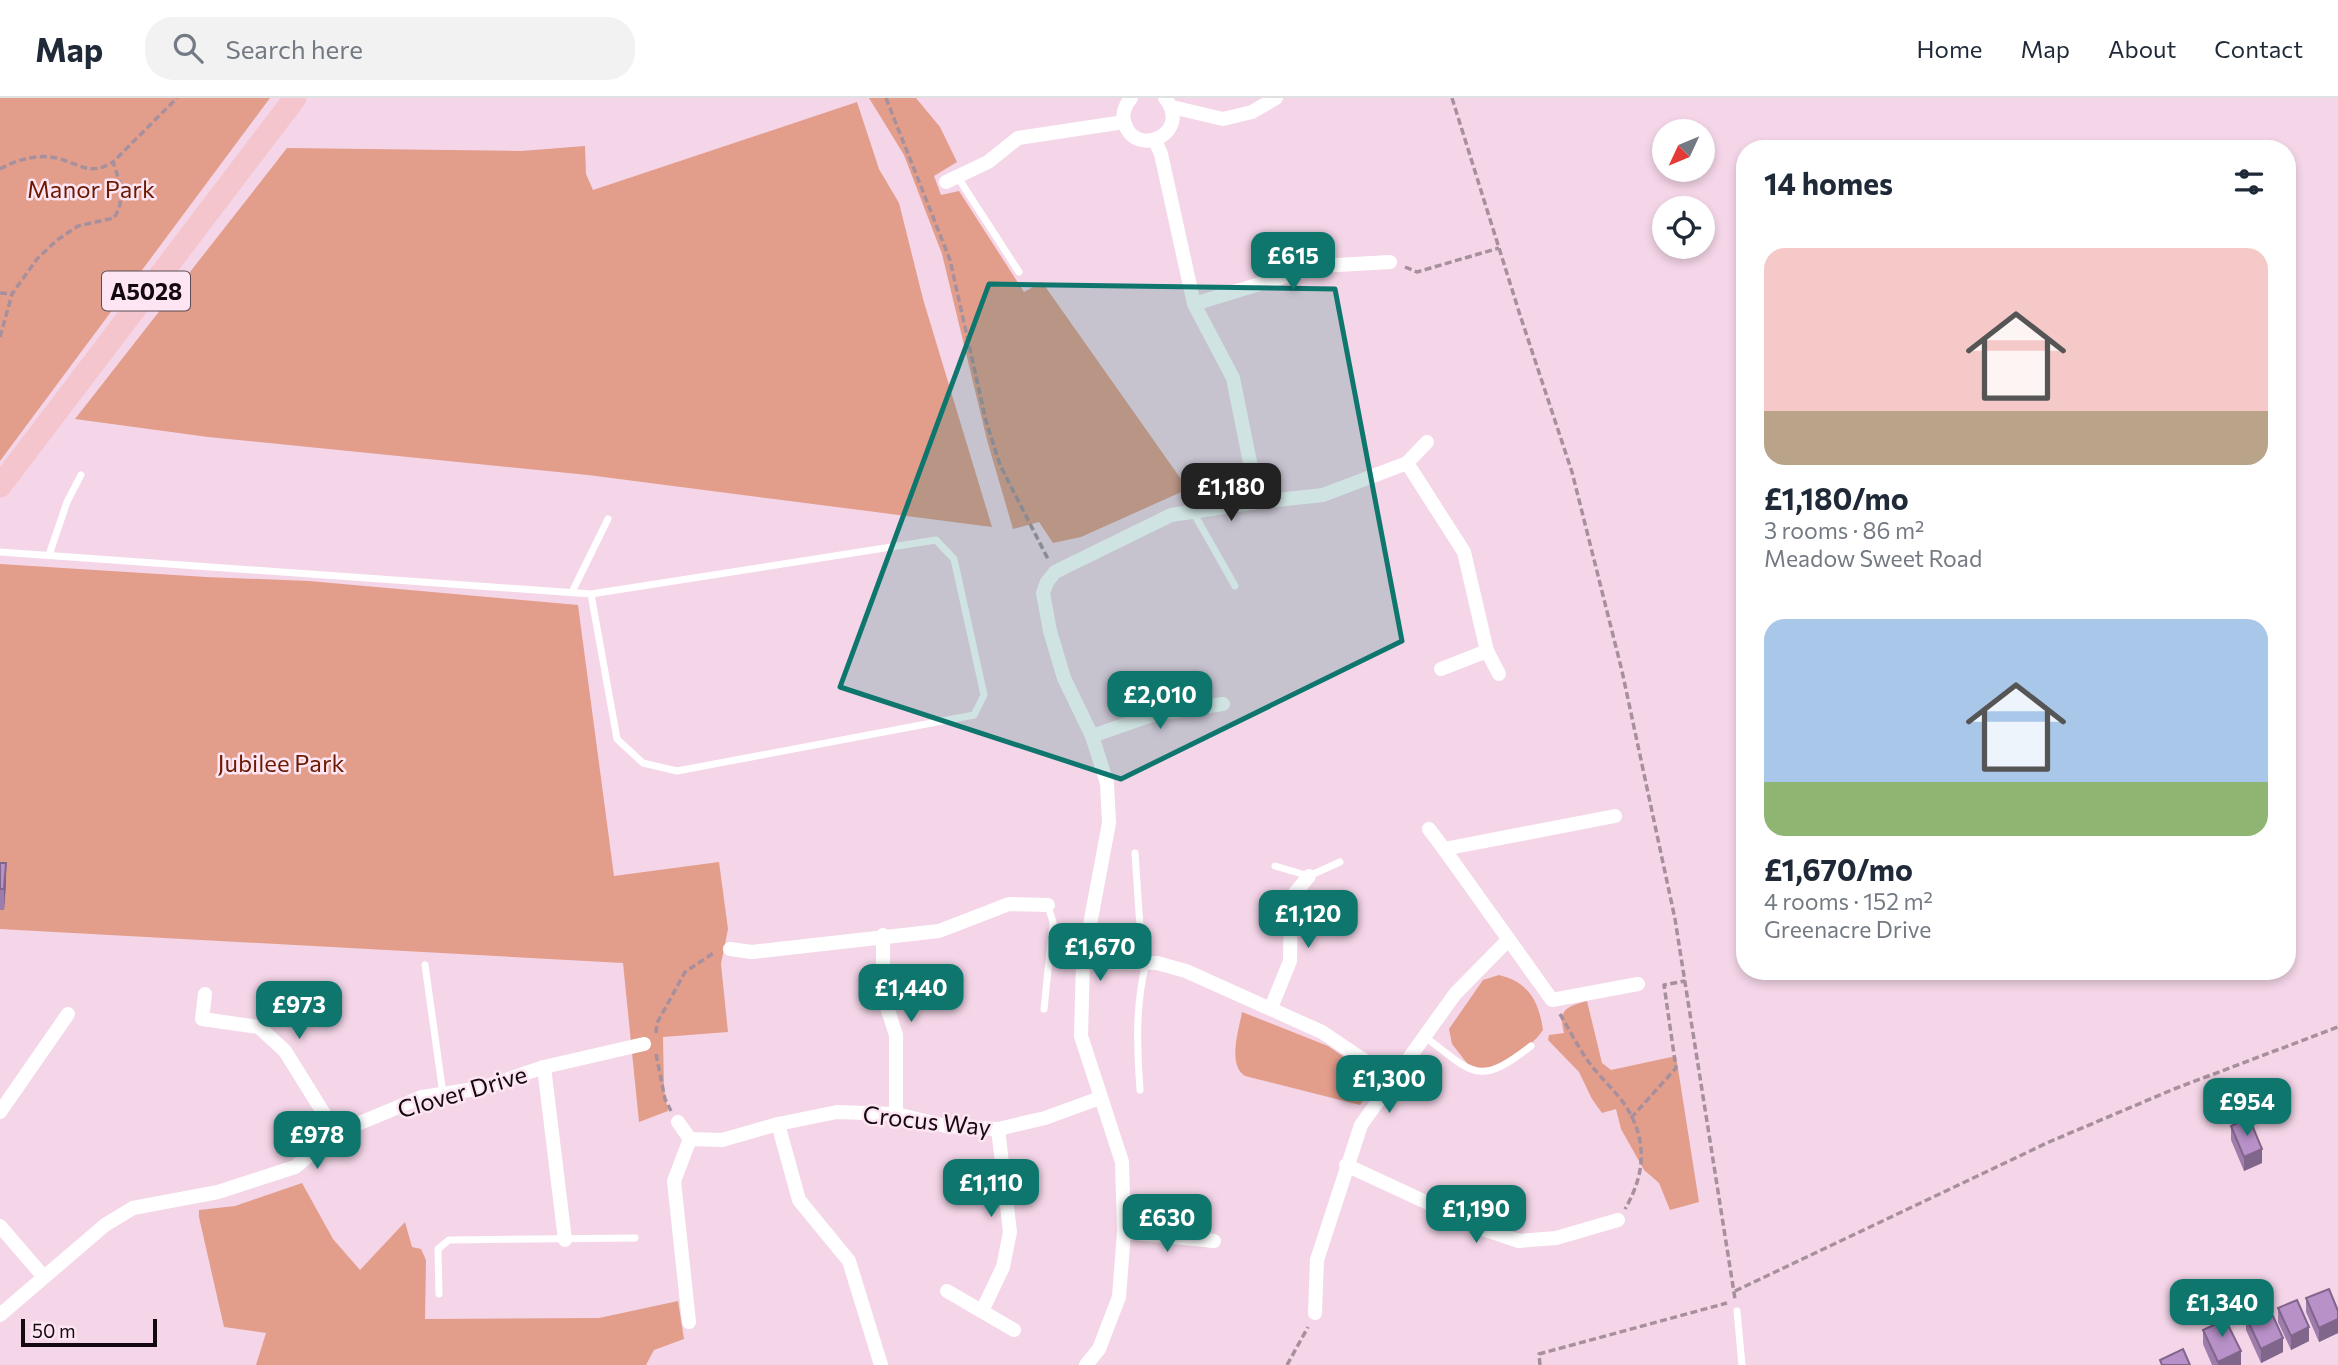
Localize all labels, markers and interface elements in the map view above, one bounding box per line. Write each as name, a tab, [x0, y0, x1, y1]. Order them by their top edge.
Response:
search box	[145, 17, 635, 80]
text: Map	[35, 28, 103, 69]
icon: search	[169, 29, 207, 67]
text: Search here	[225, 33, 363, 64]
text: Home	[1917, 34, 1983, 63]
text: Map	[2021, 34, 2070, 63]
text: About	[2108, 34, 2176, 63]
text: Contact	[2214, 34, 2303, 63]
north arrow	[1652, 119, 1715, 182]
map controls	[1652, 119, 1715, 259]
icon: filters	[2230, 163, 2268, 201]
text: 14 homes	[1764, 164, 1893, 201]
park label: Manor Park	[27, 174, 155, 203]
button: locate	[1652, 196, 1715, 259]
pin: £615	[1252, 232, 1334, 292]
text: £615	[1267, 241, 1319, 269]
road number: A5028	[102, 272, 190, 310]
icon: home	[1953, 293, 2079, 419]
pin: £1,180	[1174, 464, 1288, 523]
text: £1,180	[1197, 472, 1265, 500]
text: £1,180/mo	[1764, 479, 1909, 516]
text: 3 rooms · 86 m²	[1764, 516, 1924, 544]
text: Meadow Sweet Road	[1764, 544, 1982, 572]
icon: home	[1953, 664, 2079, 790]
pin: £2,010	[1103, 672, 1217, 731]
text: £2,010	[1123, 680, 1197, 708]
park label: Jubilee Park	[218, 748, 344, 777]
text: £1,670/mo	[1764, 850, 1913, 887]
text: 4 rooms · 152 m²	[1764, 887, 1933, 915]
pin: £1,120	[1251, 890, 1365, 950]
text: £1,120	[1275, 899, 1341, 927]
text: Greenacre Drive	[1764, 915, 1931, 943]
pin: £1,670	[1043, 924, 1157, 983]
text: £1,670	[1064, 932, 1136, 960]
pin: £1,440	[854, 964, 968, 1024]
text: £1,440	[875, 973, 947, 1001]
pin: £973	[258, 982, 340, 1041]
text: £973	[272, 990, 326, 1018]
pin: £1,300	[1332, 1056, 1446, 1115]
street label: Clover Drive	[394, 1059, 530, 1123]
text: £1,300	[1352, 1064, 1426, 1092]
pin: £954	[2206, 1079, 2288, 1138]
text: £954	[2219, 1087, 2275, 1115]
street label: Crocus Way	[862, 1099, 992, 1141]
pin: £978	[276, 1112, 358, 1171]
text: £978	[290, 1120, 344, 1148]
pin: £1,110	[934, 1160, 1048, 1219]
text: £1,110	[959, 1168, 1023, 1196]
pin: £1,190	[1419, 1186, 1533, 1245]
pin: £630	[1126, 1194, 1208, 1254]
text: £1,190	[1442, 1194, 1510, 1222]
text: £630	[1139, 1203, 1195, 1231]
pin: £1,340	[2165, 1280, 2279, 1339]
text: £1,340	[2186, 1288, 2258, 1316]
scale bar	[21, 1316, 158, 1348]
text: 50 m	[32, 1319, 76, 1342]

